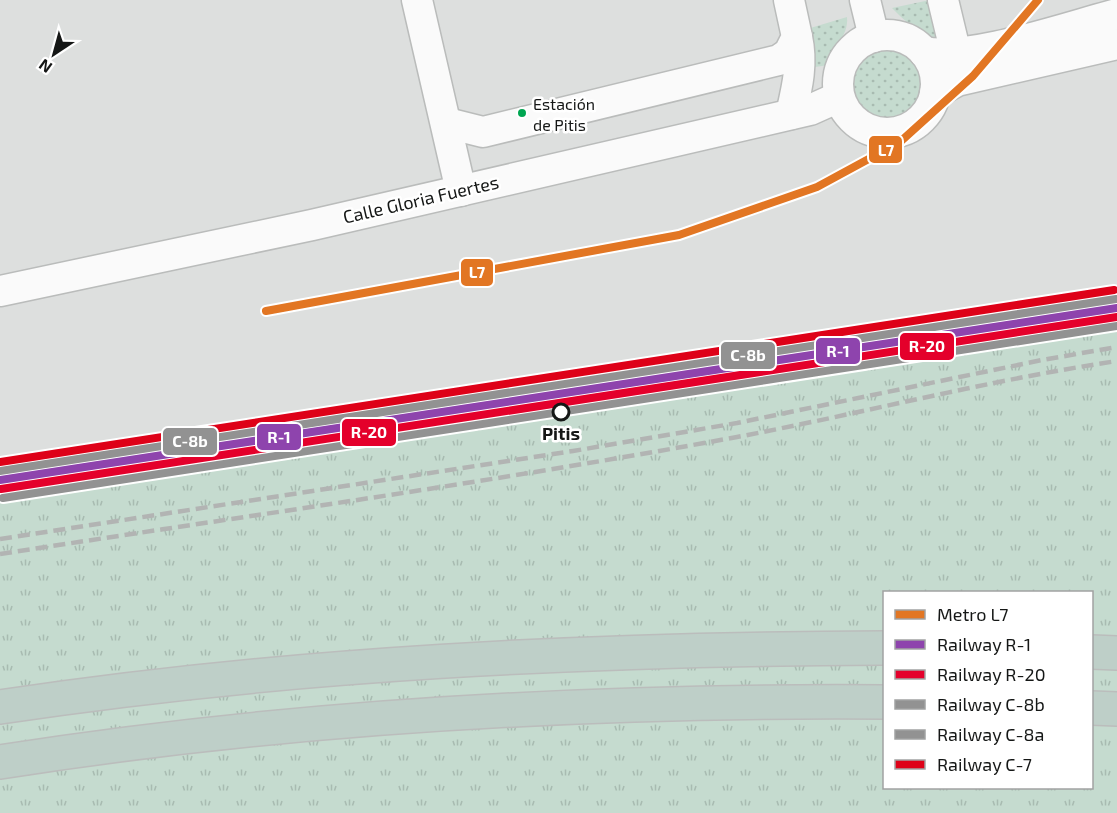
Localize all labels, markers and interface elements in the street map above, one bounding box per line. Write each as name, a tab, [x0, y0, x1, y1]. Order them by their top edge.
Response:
north arrow	[24, 24, 84, 84]
text: N	[35, 55, 55, 78]
place label: Estación de Pitis	[533, 94, 595, 134]
marker: Estación de Pitis	[516, 107, 528, 119]
line badge: L7	[868, 135, 903, 164]
text: L7	[878, 140, 895, 159]
street label: Calle Gloria Fuertes	[341, 170, 501, 228]
line badge: L7	[460, 258, 494, 287]
text: L7	[469, 262, 486, 281]
line badge: R-20	[899, 332, 955, 361]
text: R-20	[909, 336, 945, 355]
line badge: R-1	[815, 337, 861, 365]
line badge: C-8b	[720, 341, 776, 370]
text: R-1	[826, 341, 850, 360]
text: C-8b	[730, 345, 766, 364]
marker: Pitis	[552, 403, 570, 421]
line badge: R-20	[341, 418, 397, 447]
text: R-20	[351, 422, 387, 441]
place label: Pitis	[542, 422, 580, 444]
line badge: R-1	[256, 423, 302, 451]
line badge: C-8b	[162, 427, 218, 456]
text: R-1	[267, 427, 291, 446]
text: C-8b	[172, 431, 208, 450]
legend	[883, 591, 1093, 789]
text: Metro L7	[937, 603, 1008, 625]
text: Railway R-1	[937, 633, 1031, 655]
text: Railway R-20	[937, 663, 1046, 685]
text: Railway C-8b	[937, 693, 1045, 715]
text: Railway C-8a	[937, 723, 1044, 745]
text: Railway C-7	[937, 753, 1032, 775]

